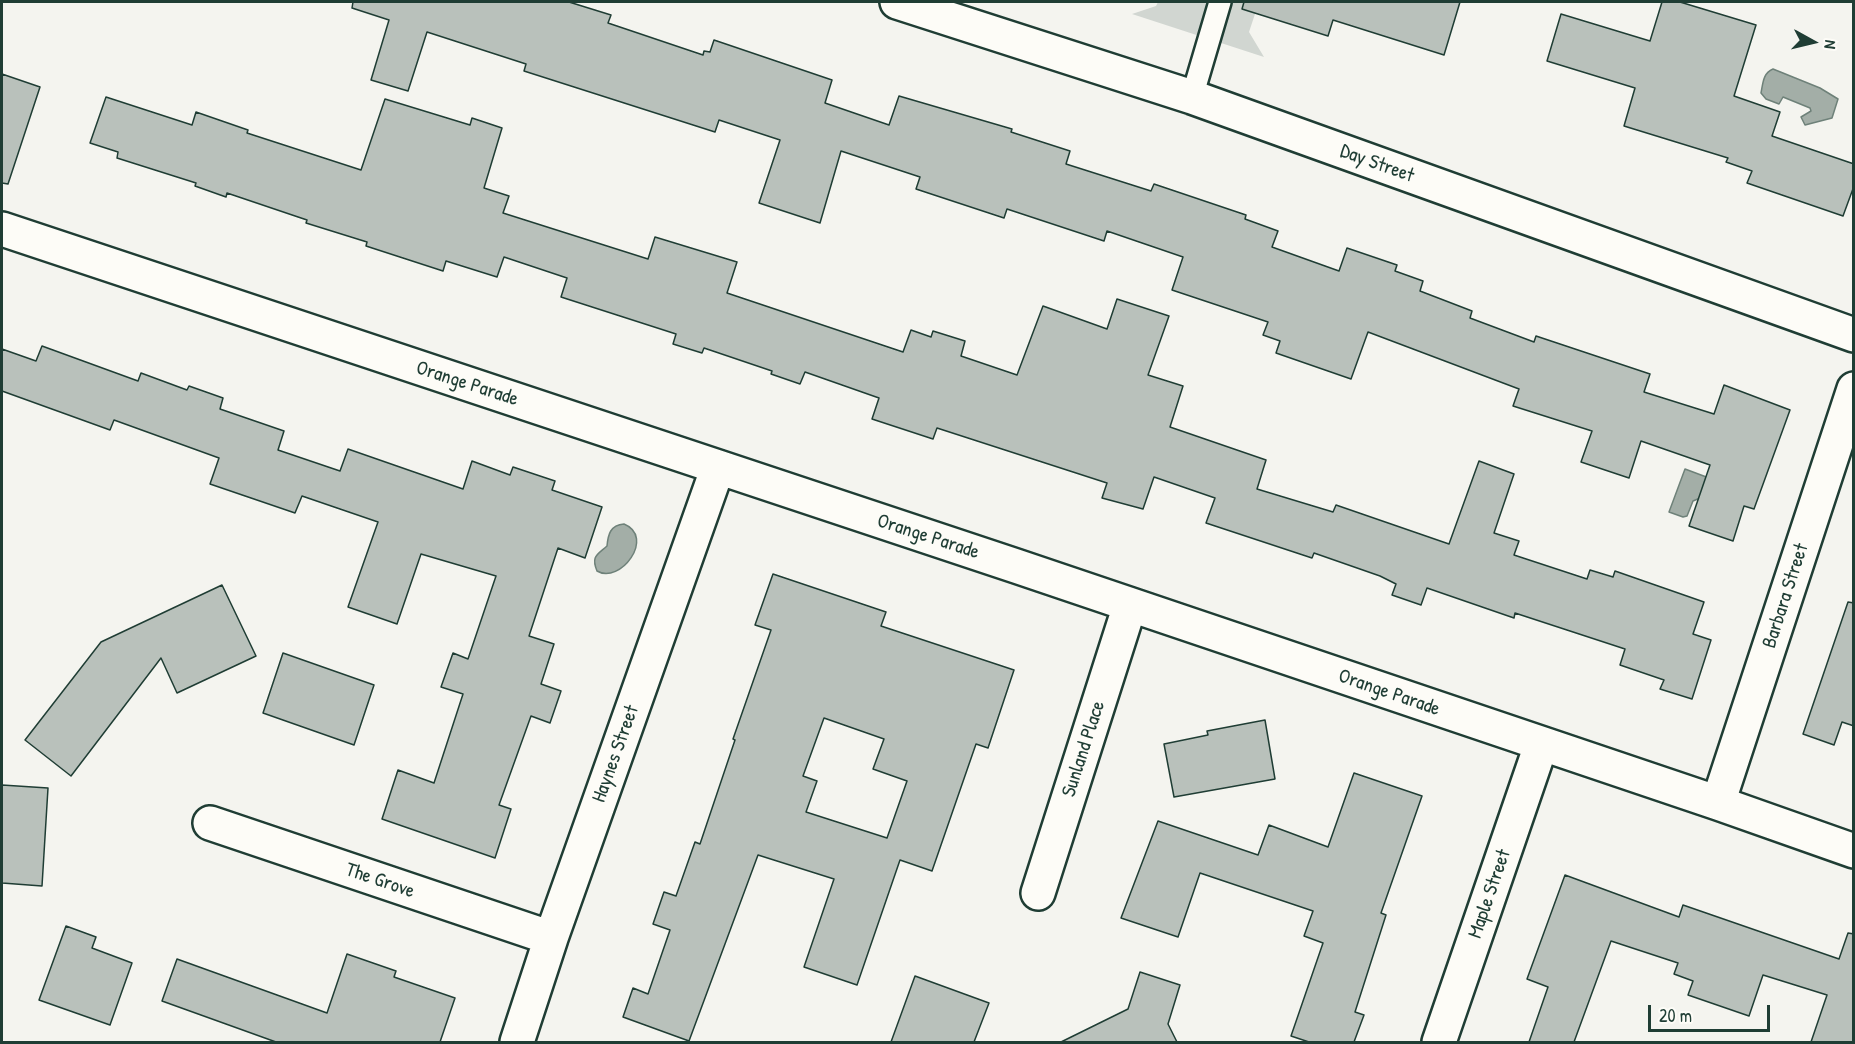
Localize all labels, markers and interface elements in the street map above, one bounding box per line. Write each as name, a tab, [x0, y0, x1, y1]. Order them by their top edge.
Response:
north arrow	[1783, 12, 1843, 72]
text: N	[1819, 39, 1842, 50]
street label: Day Street	[1337, 140, 1417, 188]
street label: Orange Parade	[413, 356, 521, 412]
street label: Orange Parade	[874, 509, 982, 565]
street label: Barbara Street	[1758, 541, 1814, 651]
street label: Orange Parade	[1335, 664, 1443, 722]
street label: Sunland Place	[1057, 698, 1111, 800]
street label: Haynes Street	[587, 702, 645, 806]
street label: Maple Street	[1464, 846, 1516, 942]
street label: The Grove	[342, 858, 418, 904]
scale bar	[1651, 993, 1772, 1031]
text: 20 m	[1659, 1003, 1692, 1028]

